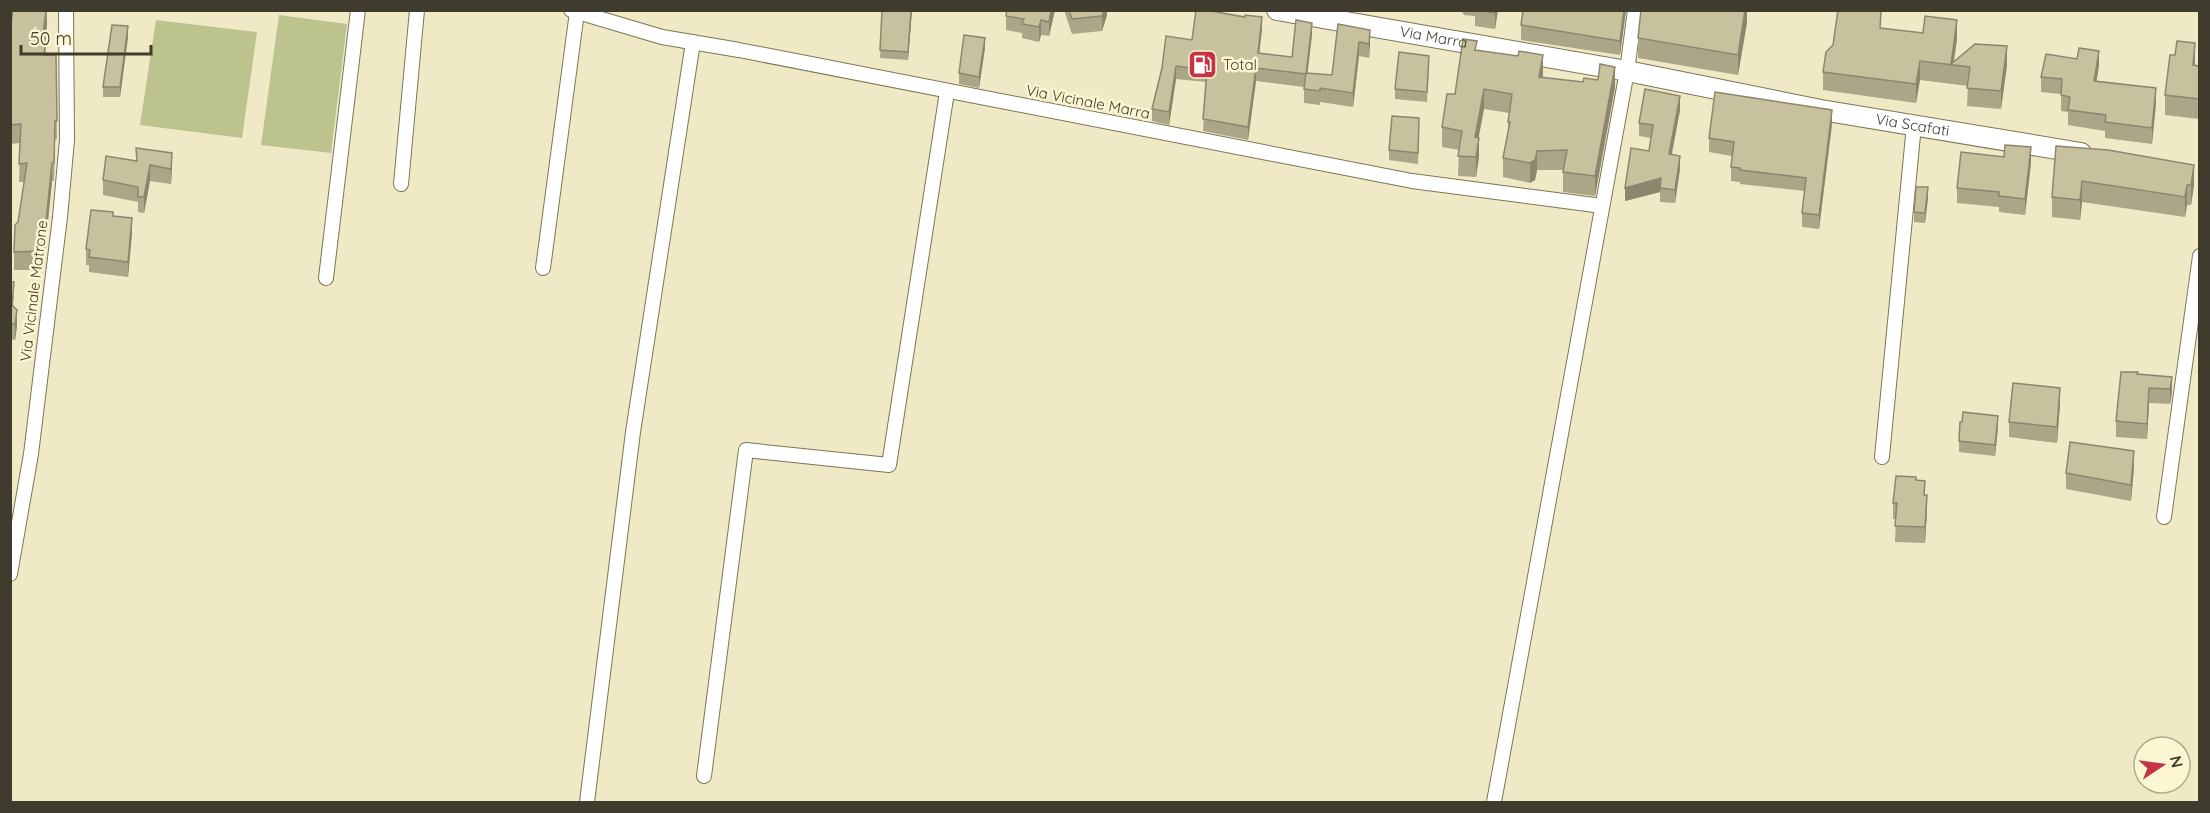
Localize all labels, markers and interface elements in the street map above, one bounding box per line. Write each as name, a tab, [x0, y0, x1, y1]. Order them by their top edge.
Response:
scale bar	[21, 18, 152, 56]
street label: Via Marra	[1398, 22, 1469, 52]
text: 50 m	[30, 27, 72, 50]
fuel station icon: Total	[1186, 49, 1218, 81]
place label: Total	[1223, 55, 1257, 74]
street label: Via Vicinale Marra	[1024, 80, 1152, 123]
street label: Via Scafati	[1874, 109, 1951, 140]
street label: Via Vicinale Matrone	[15, 219, 52, 363]
north arrow	[2132, 735, 2192, 795]
text: N	[2166, 754, 2188, 770]

